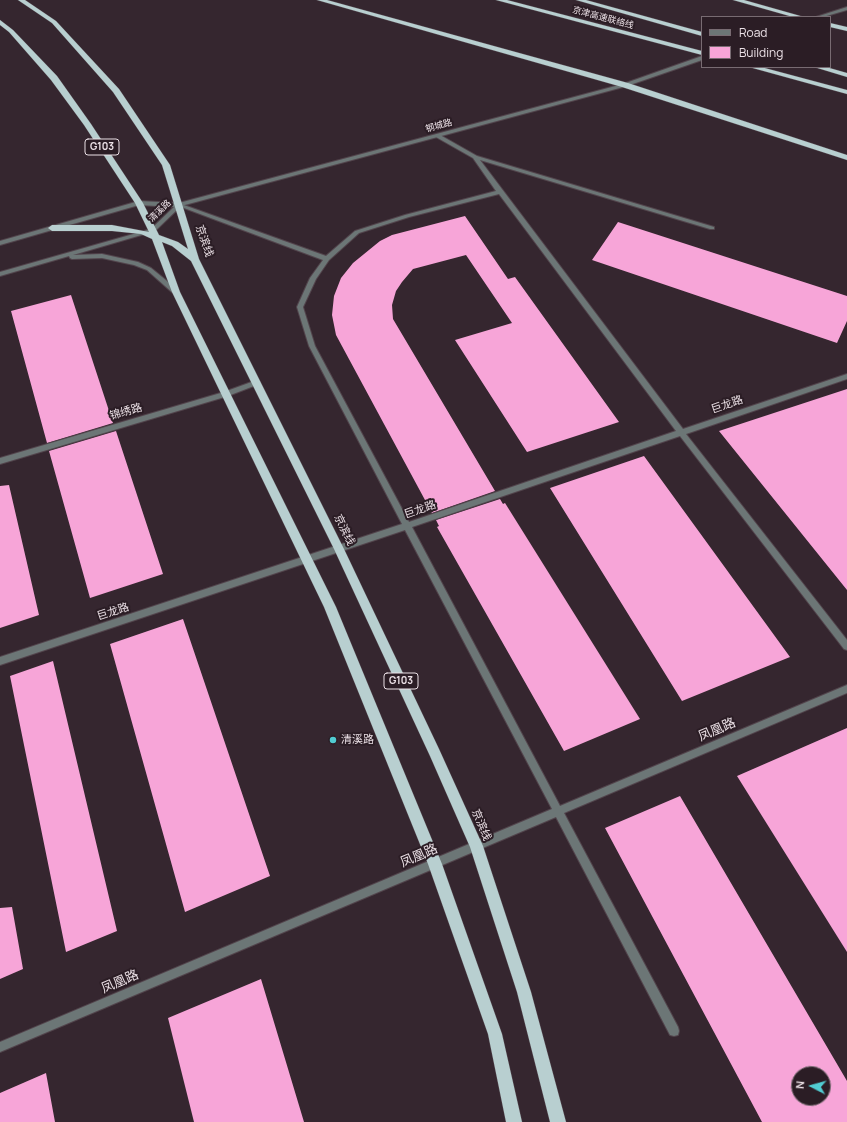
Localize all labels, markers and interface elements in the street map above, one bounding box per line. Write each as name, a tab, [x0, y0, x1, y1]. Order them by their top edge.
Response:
street label: 京津高速联络线	[571, 5, 635, 31]
legend	[701, 16, 831, 68]
text: Road	[739, 24, 767, 41]
text: Building	[739, 44, 783, 61]
street label: 钢城路	[425, 117, 453, 135]
road number: G103	[85, 139, 119, 155]
street label: 清溪路	[147, 198, 173, 224]
street label: 京滨线	[192, 223, 216, 259]
street label: 巨龙路	[709, 393, 745, 417]
street label: 锦绣路	[108, 401, 144, 423]
street label: 巨龙路	[402, 498, 438, 522]
street label: 京滨线	[331, 512, 357, 548]
street label: 巨龙路	[95, 601, 131, 623]
road number: G103	[384, 673, 418, 689]
street label: 凤凰路	[696, 715, 738, 745]
place label: 清溪路	[341, 733, 374, 747]
marker: 清溪路	[328, 735, 338, 745]
street label: 京滨线	[468, 807, 494, 843]
street label: 凤凰路	[398, 841, 440, 871]
street label: 凤凰路	[99, 967, 141, 997]
north arrow	[791, 1066, 831, 1106]
text: N	[792, 1080, 807, 1090]

